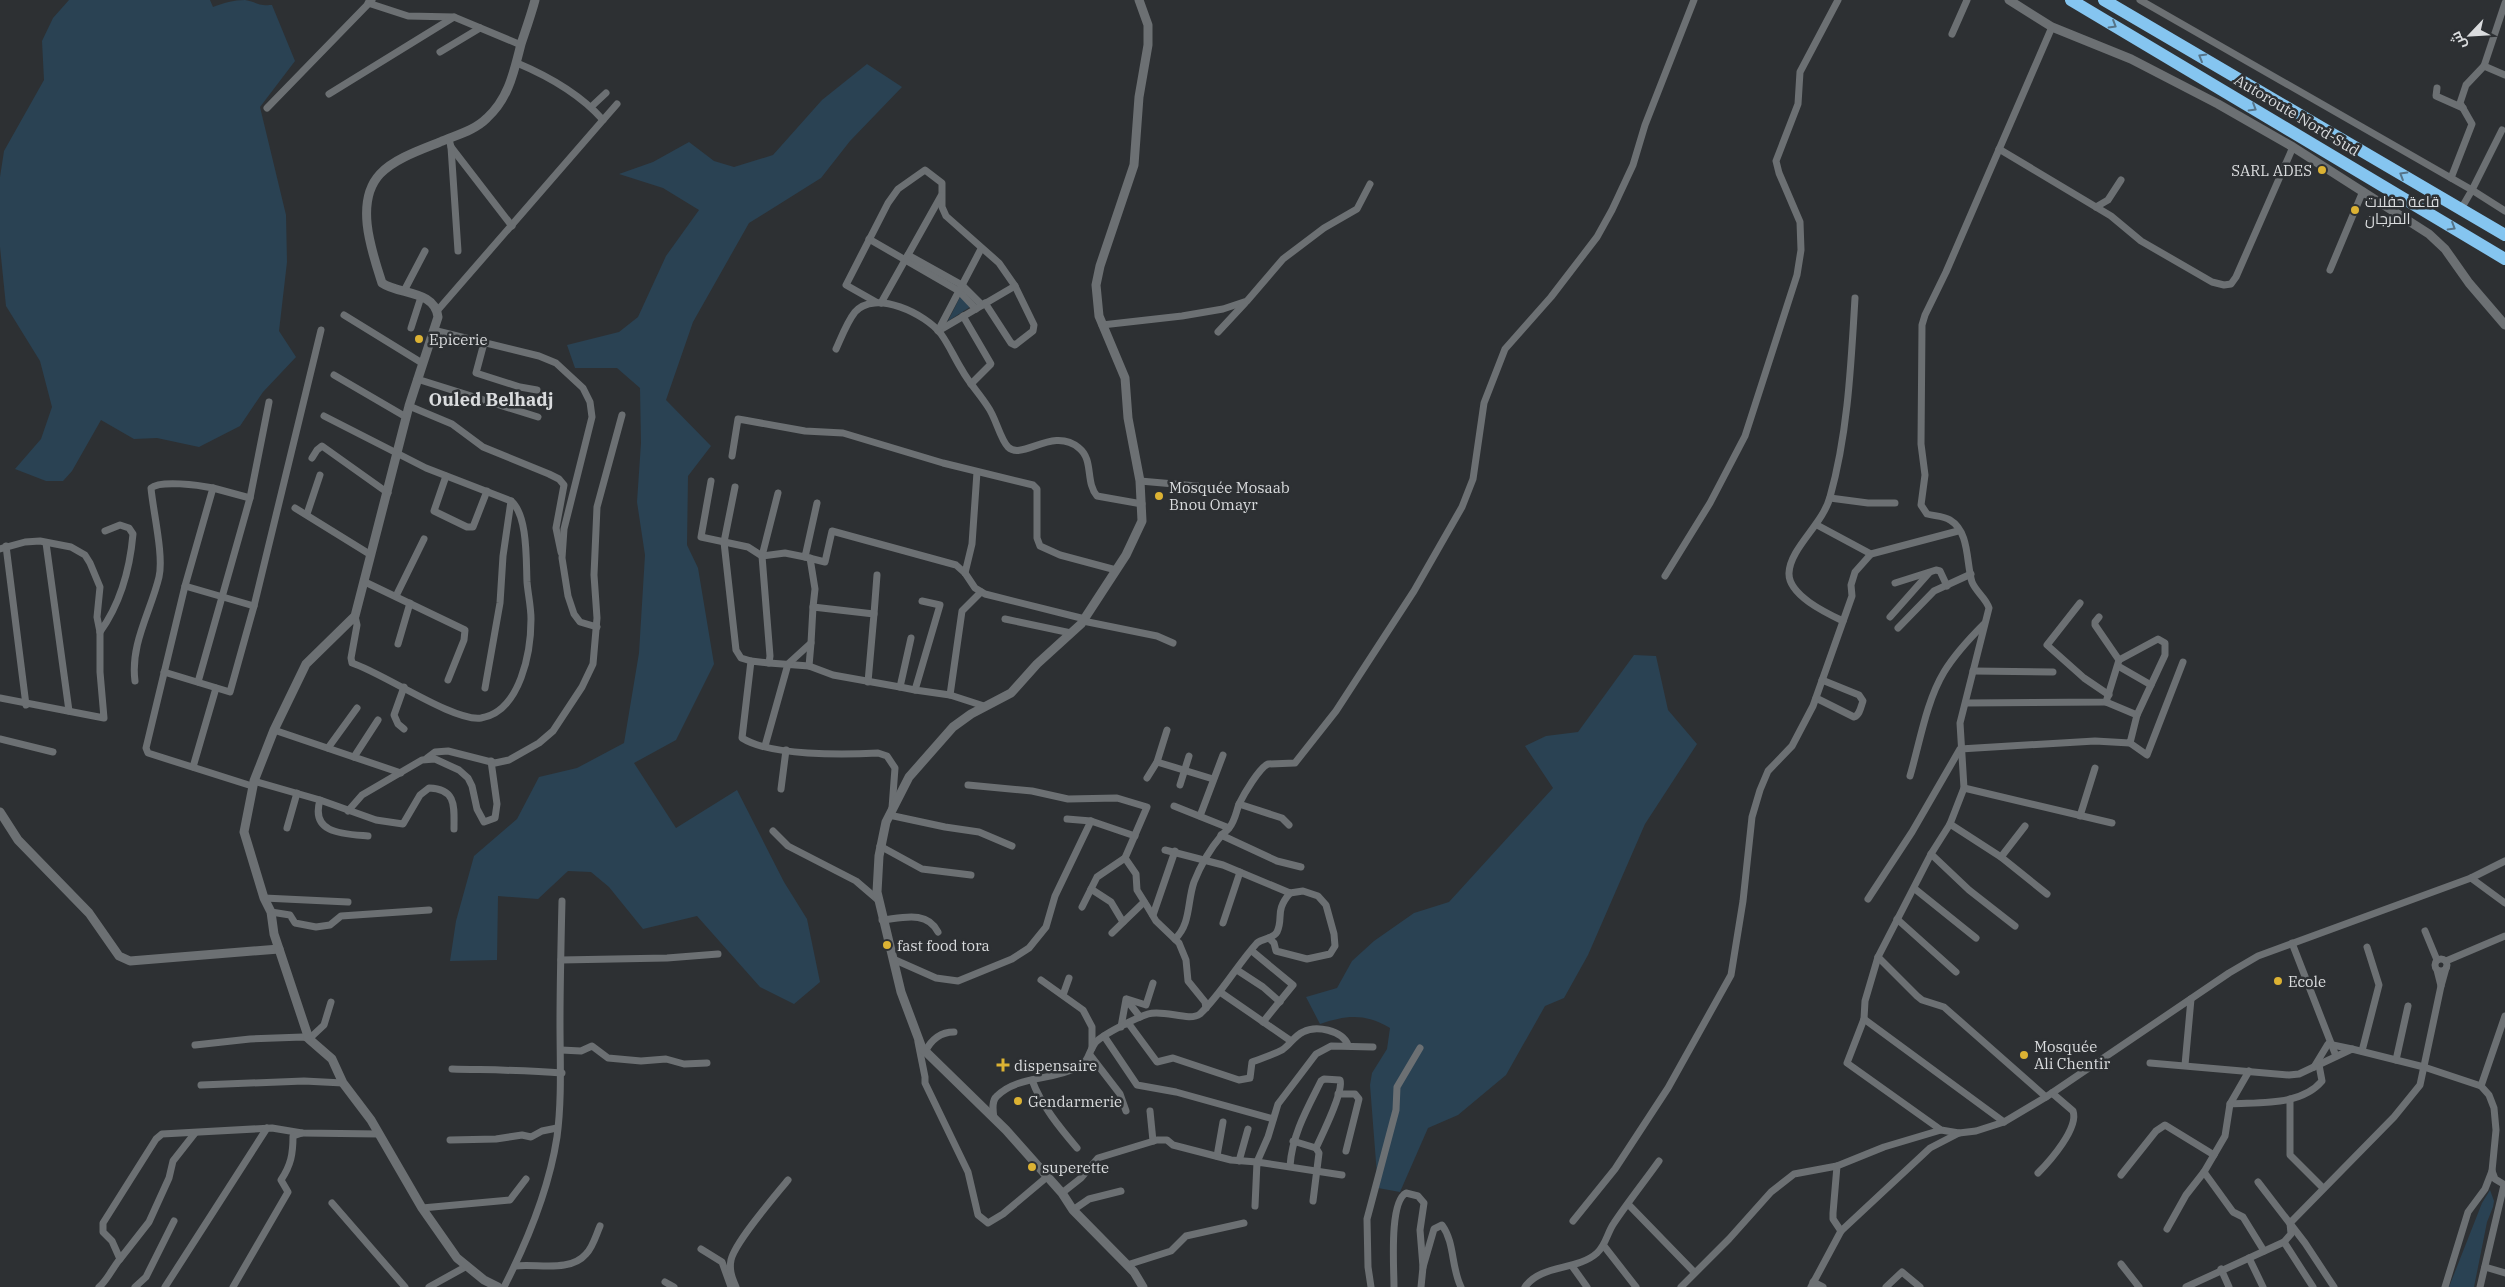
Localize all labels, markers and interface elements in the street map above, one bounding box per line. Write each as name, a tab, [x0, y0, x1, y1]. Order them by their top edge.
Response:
north arrow	[2445, 10, 2495, 60]
one-way arrow	[2108, 19, 2117, 29]
text: ش	[2446, 29, 2470, 52]
one-way arrow	[2199, 53, 2208, 63]
street label: Autoroute Nord-Sud	[2231, 70, 2363, 160]
one-way arrow	[2247, 102, 2256, 112]
place label: SARL ADES	[2231, 161, 2312, 180]
marker: SARL ADES	[2316, 164, 2328, 176]
one-way arrow	[2399, 171, 2408, 181]
place label: قاعة حفلات المرجان	[2365, 192, 2439, 229]
marker: قاعة حفلات المرجان	[2349, 204, 2361, 216]
one-way arrow	[2447, 221, 2456, 231]
place label: Epicerie	[429, 330, 488, 349]
marker: Epicerie	[413, 333, 425, 345]
district label: Ouled Belhadj	[429, 388, 553, 411]
place label: Mosquée Mosaab Bnou Omayr	[1169, 478, 1290, 514]
marker: Mosquée Mosaab Bnou Omayr	[1153, 490, 1165, 502]
place label: fast food tora	[897, 936, 990, 955]
marker: fast food tora	[881, 939, 893, 951]
place label: Ecole	[2288, 972, 2326, 991]
marker: Ecole	[2272, 975, 2284, 987]
place label: Mosquée Ali Chentir	[2034, 1037, 2111, 1073]
marker: Mosquée Ali Chentir	[2018, 1049, 2030, 1061]
place label: dispensaire	[1014, 1056, 1097, 1075]
marker: dispensaire	[996, 1058, 1010, 1072]
place label: Gendarmerie	[1028, 1092, 1122, 1111]
marker: Gendarmerie	[1012, 1095, 1024, 1107]
place label: superette	[1042, 1158, 1109, 1177]
marker: superette	[1026, 1161, 1038, 1173]

